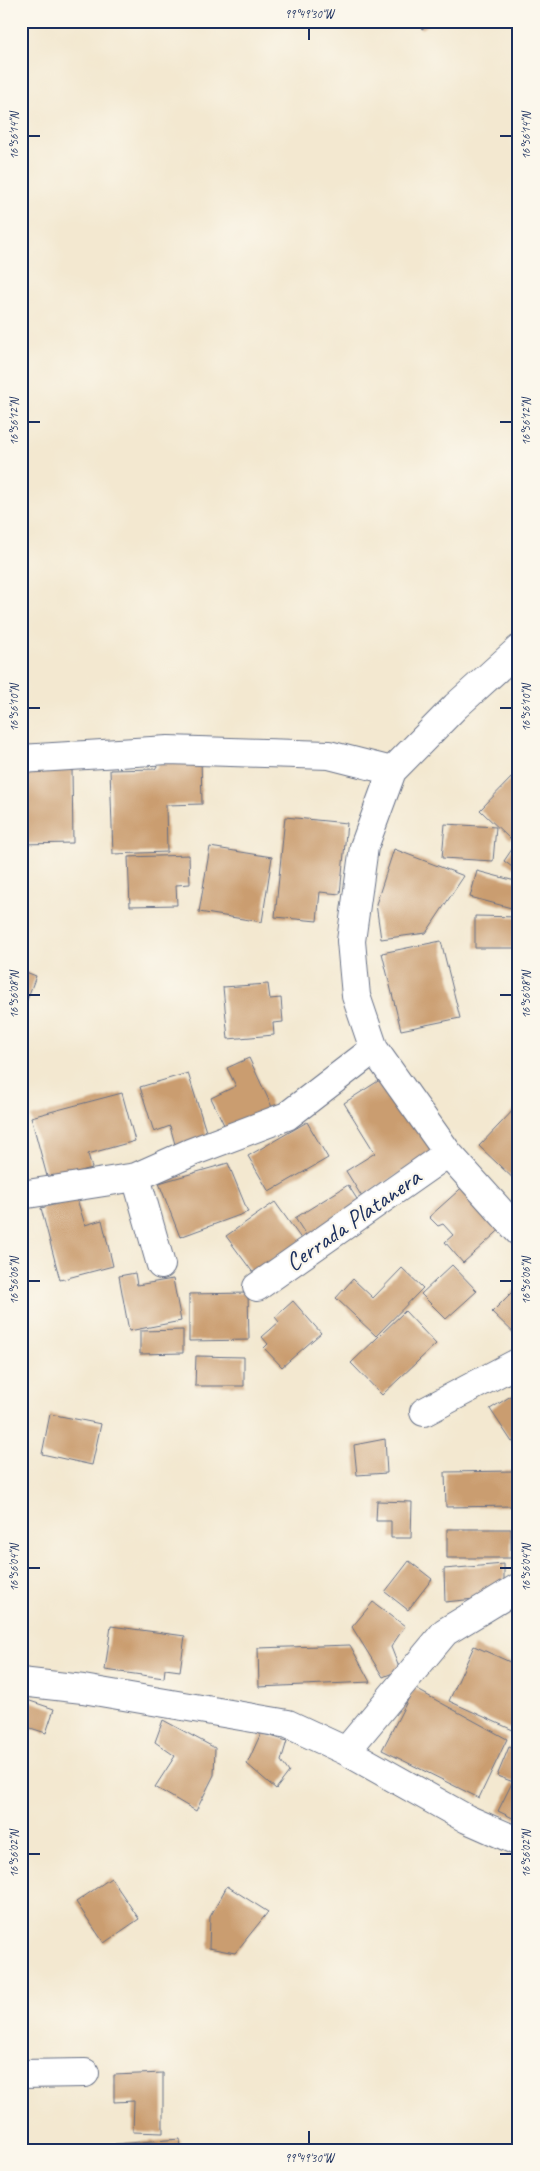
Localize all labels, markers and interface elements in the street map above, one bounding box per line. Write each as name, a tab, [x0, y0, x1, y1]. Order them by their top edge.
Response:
text: 99°49'30"W	[285, 6, 336, 22]
text: 16°56'14"N	[6, 111, 22, 160]
text: 16°56'14"N	[518, 111, 534, 160]
text: 16°56'12"N	[6, 397, 22, 446]
text: 16°56'12"N	[518, 397, 534, 446]
text: 16°56'10"N	[6, 683, 22, 732]
text: 16°56'10"N	[518, 683, 534, 732]
text: 16°56'08"N	[6, 970, 22, 1019]
text: 16°56'08"N	[518, 970, 534, 1019]
street label: Cerrada Platanera	[279, 1160, 429, 1279]
text: 16°56'06"N	[6, 1256, 22, 1305]
text: 16°56'06"N	[518, 1256, 534, 1305]
text: 16°56'04"N	[6, 1543, 22, 1592]
text: 16°56'04"N	[518, 1543, 534, 1592]
text: 16°56'02"N	[6, 1829, 22, 1878]
text: 16°56'02"N	[518, 1829, 534, 1878]
text: 99°49'30"W	[285, 2150, 336, 2166]

